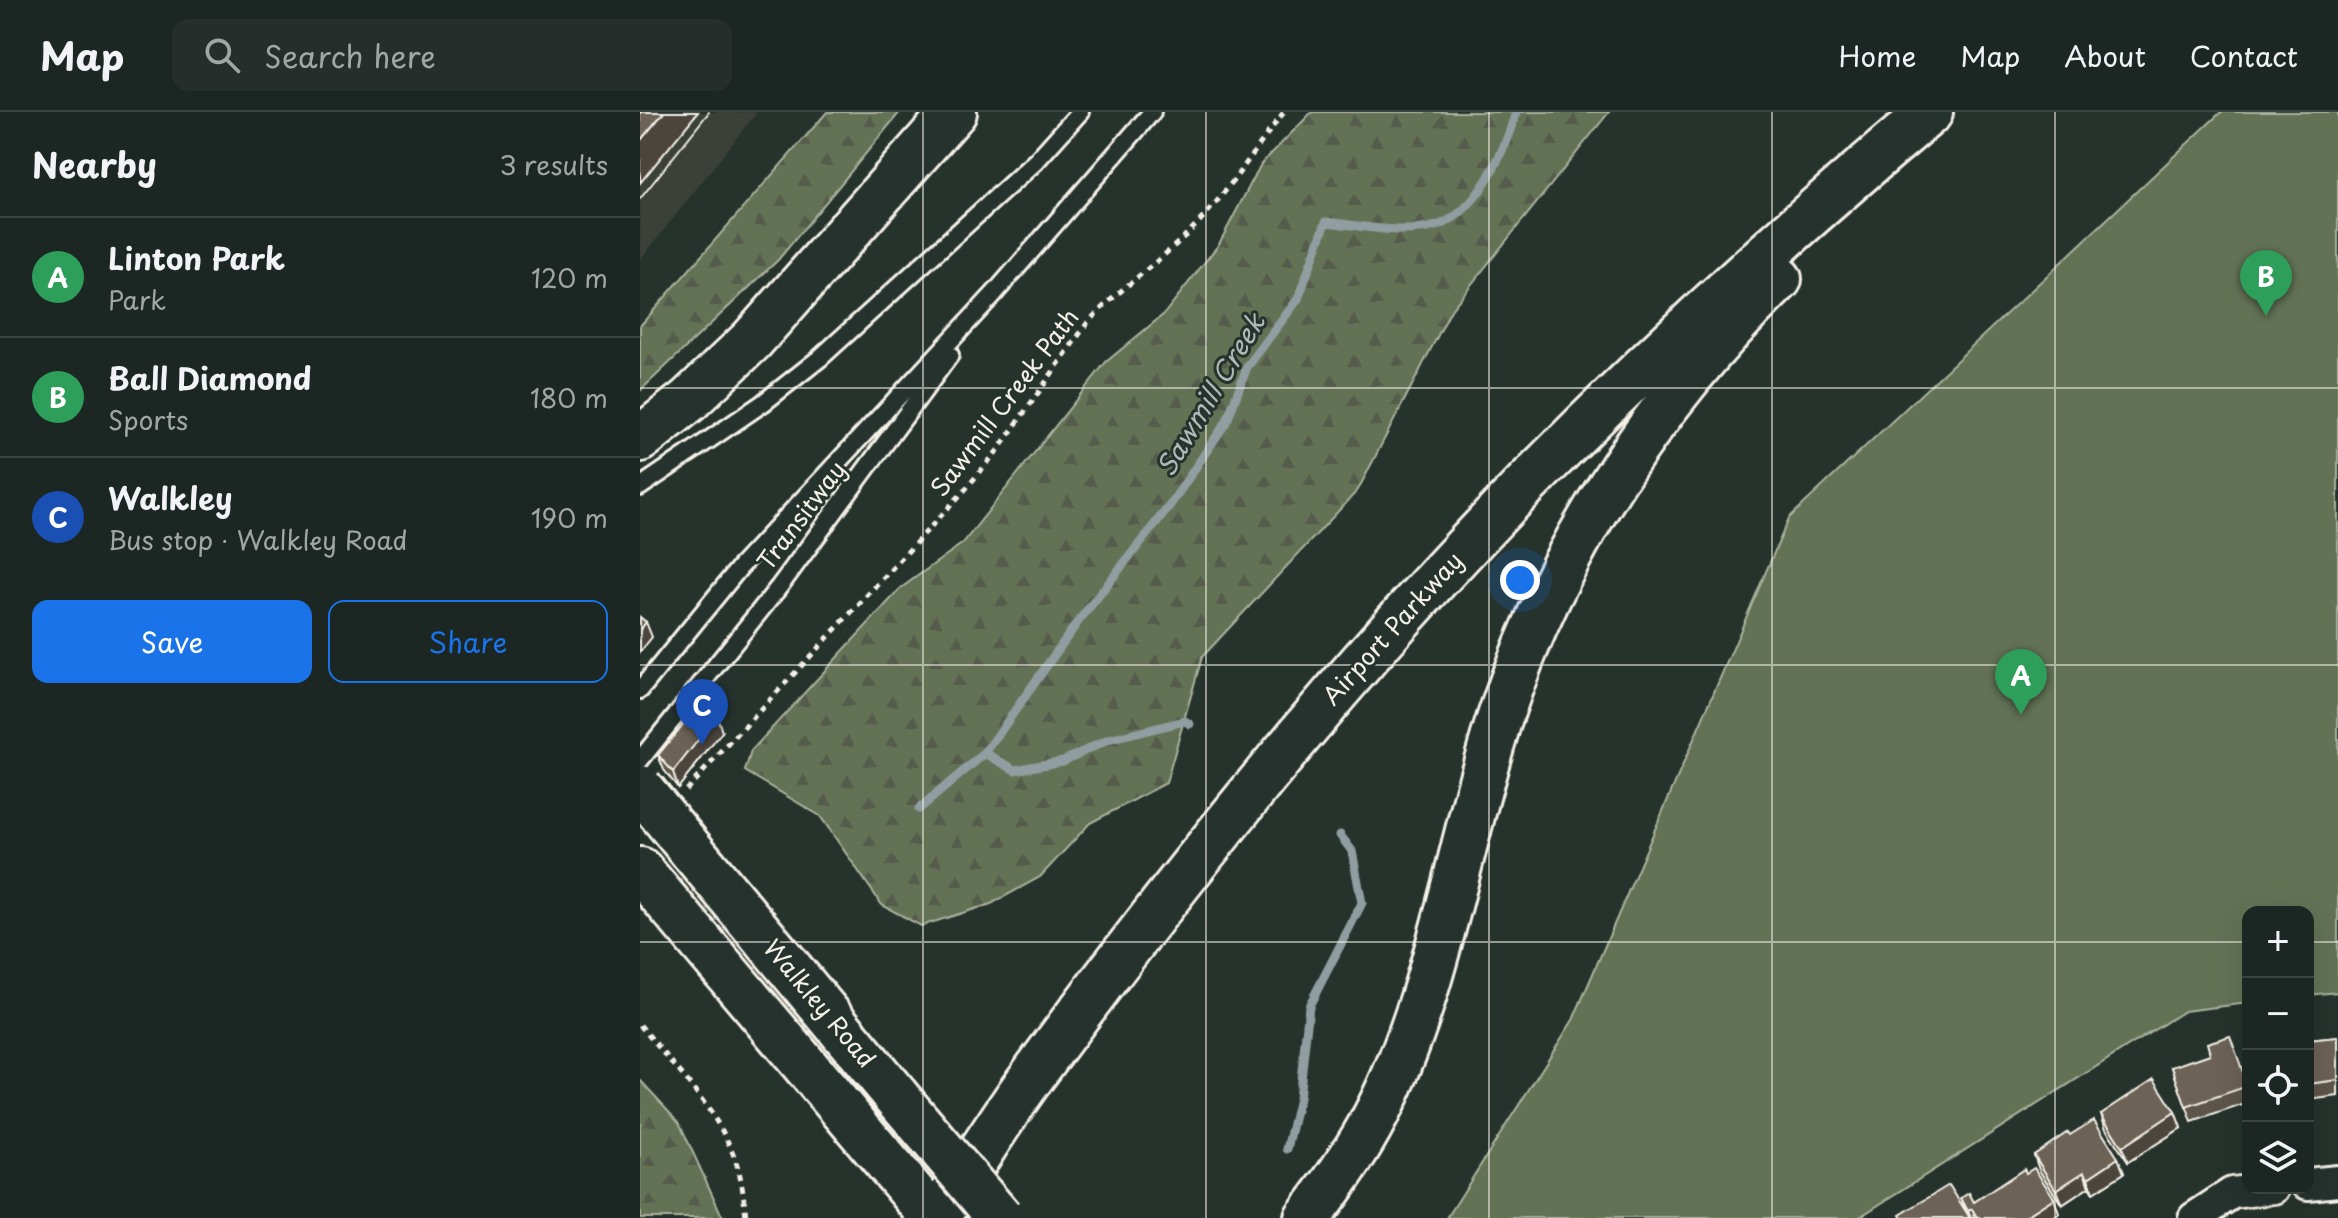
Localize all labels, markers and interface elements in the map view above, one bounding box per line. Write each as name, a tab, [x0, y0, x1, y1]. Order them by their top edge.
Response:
search box	[172, 19, 732, 91]
text: Map	[40, 27, 124, 84]
icon: search	[200, 33, 244, 77]
text: Search here	[264, 33, 436, 78]
text: Home	[1838, 34, 1916, 77]
text: Map	[1960, 34, 2020, 77]
text: About	[2064, 34, 2146, 77]
text: Contact	[2190, 34, 2298, 77]
text: Nearby	[32, 138, 157, 190]
text: 3 results	[500, 145, 608, 184]
text: Linton Park	[108, 235, 285, 280]
pin: B	[2240, 250, 2292, 316]
text: A	[48, 258, 68, 297]
text: 120 m	[531, 258, 608, 297]
text: Park	[108, 280, 166, 319]
street label: Sawmill Creek Path	[921, 300, 1086, 503]
water label: Sawmill Creek	[1146, 305, 1274, 483]
text: Ball Diamond	[108, 355, 311, 400]
text: B	[49, 378, 67, 417]
text: 180 m	[530, 378, 608, 417]
text: Sports	[108, 400, 188, 439]
street label: Transitway	[747, 453, 854, 577]
text: Walkley	[108, 475, 232, 520]
text: C	[48, 498, 68, 537]
text: 190 m	[531, 498, 608, 537]
text: Bus stop · Walkley Road	[108, 520, 408, 559]
street label: Airport Parkway	[1313, 543, 1470, 712]
your location	[1500, 560, 1540, 600]
button: Save	[32, 600, 312, 683]
button: Share	[328, 600, 608, 683]
pin: A	[1995, 649, 2047, 715]
pin: C	[676, 679, 728, 745]
map controls	[2242, 906, 2314, 1194]
button: +	[2242, 906, 2314, 978]
street label: Walkley Road	[756, 931, 885, 1075]
button: −	[2242, 978, 2314, 1050]
button: locate	[2242, 1050, 2314, 1122]
button: layers	[2242, 1122, 2314, 1194]

